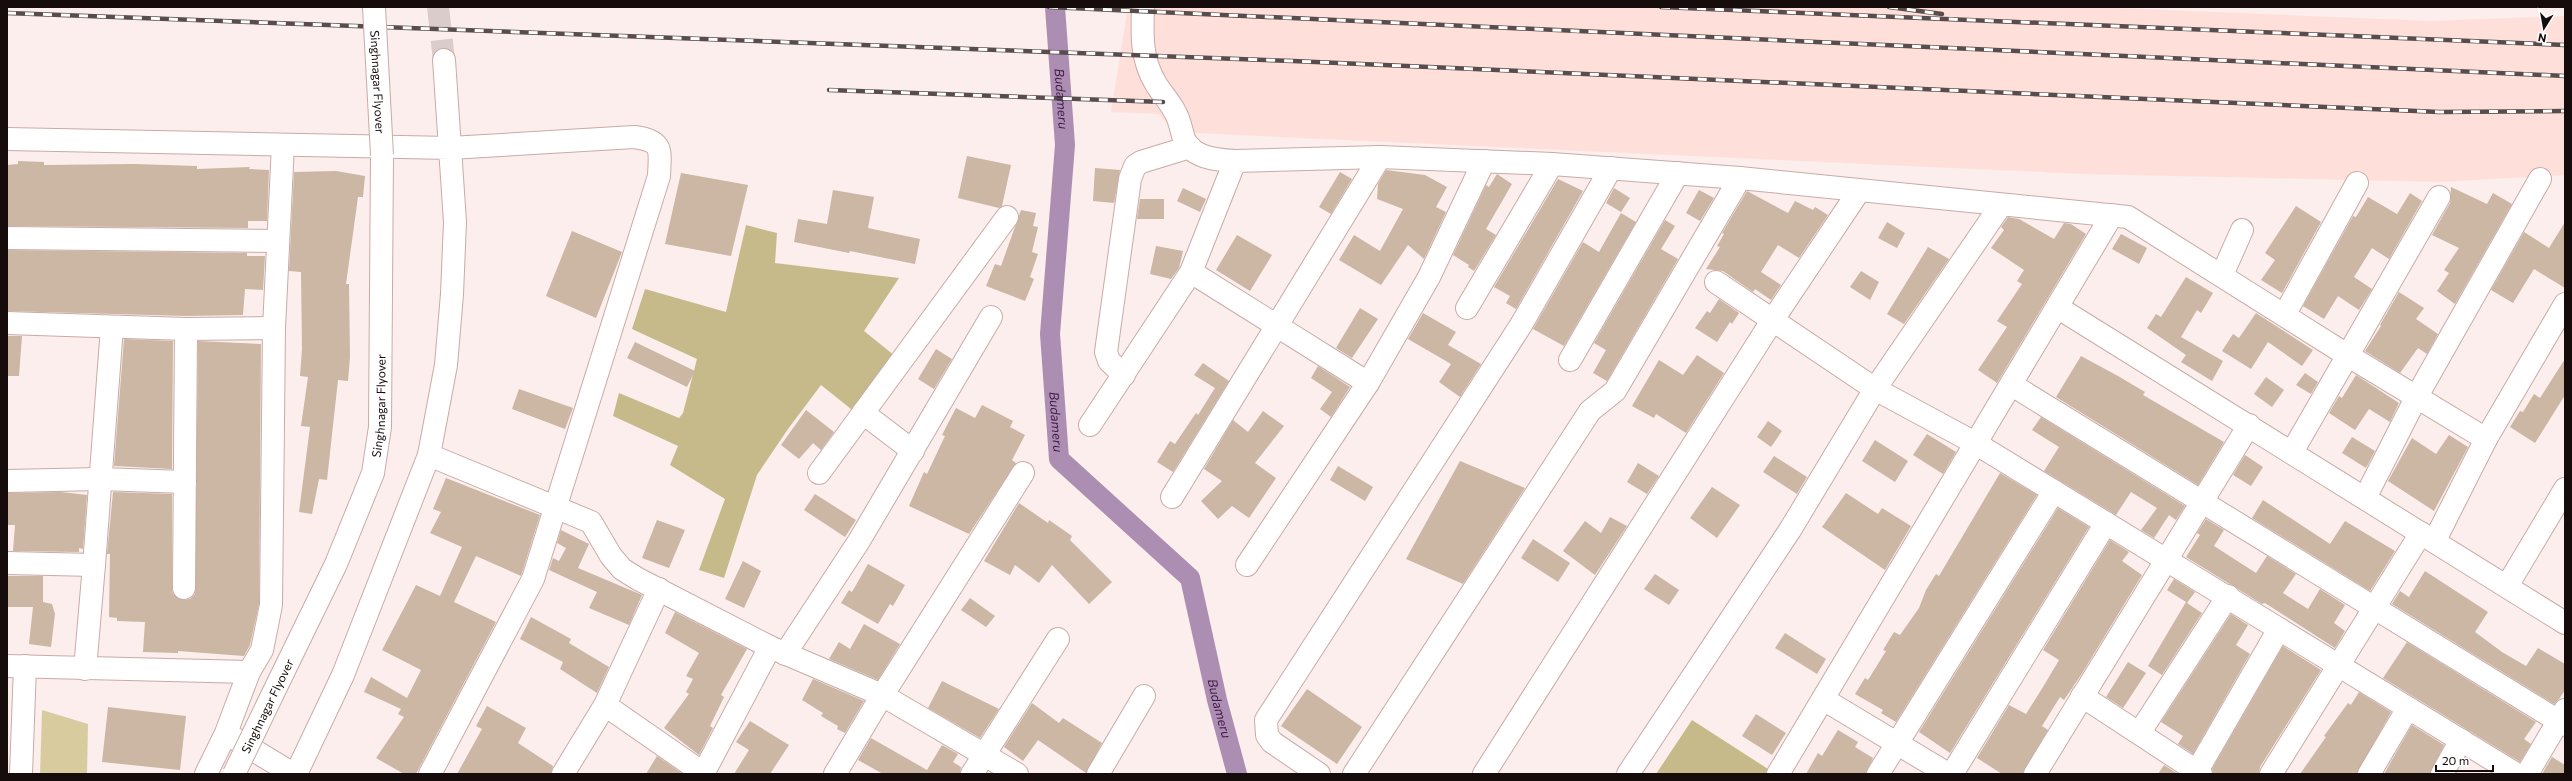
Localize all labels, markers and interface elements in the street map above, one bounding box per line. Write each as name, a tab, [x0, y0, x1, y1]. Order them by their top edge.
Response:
north arrow	[2524, 8, 2564, 48]
street label: Singhnagar Flyover	[368, 30, 388, 134]
text: N	[2537, 31, 2547, 45]
water label: Budameru	[1051, 68, 1072, 130]
street label: Singhnagar Flyover	[368, 354, 388, 458]
water label: Budameru	[1046, 391, 1066, 453]
street label: Singhnagar Flyover	[238, 656, 296, 755]
water label: Budameru	[1205, 677, 1235, 740]
scale bar	[2436, 747, 2493, 773]
text: 20 m	[2442, 753, 2469, 767]

